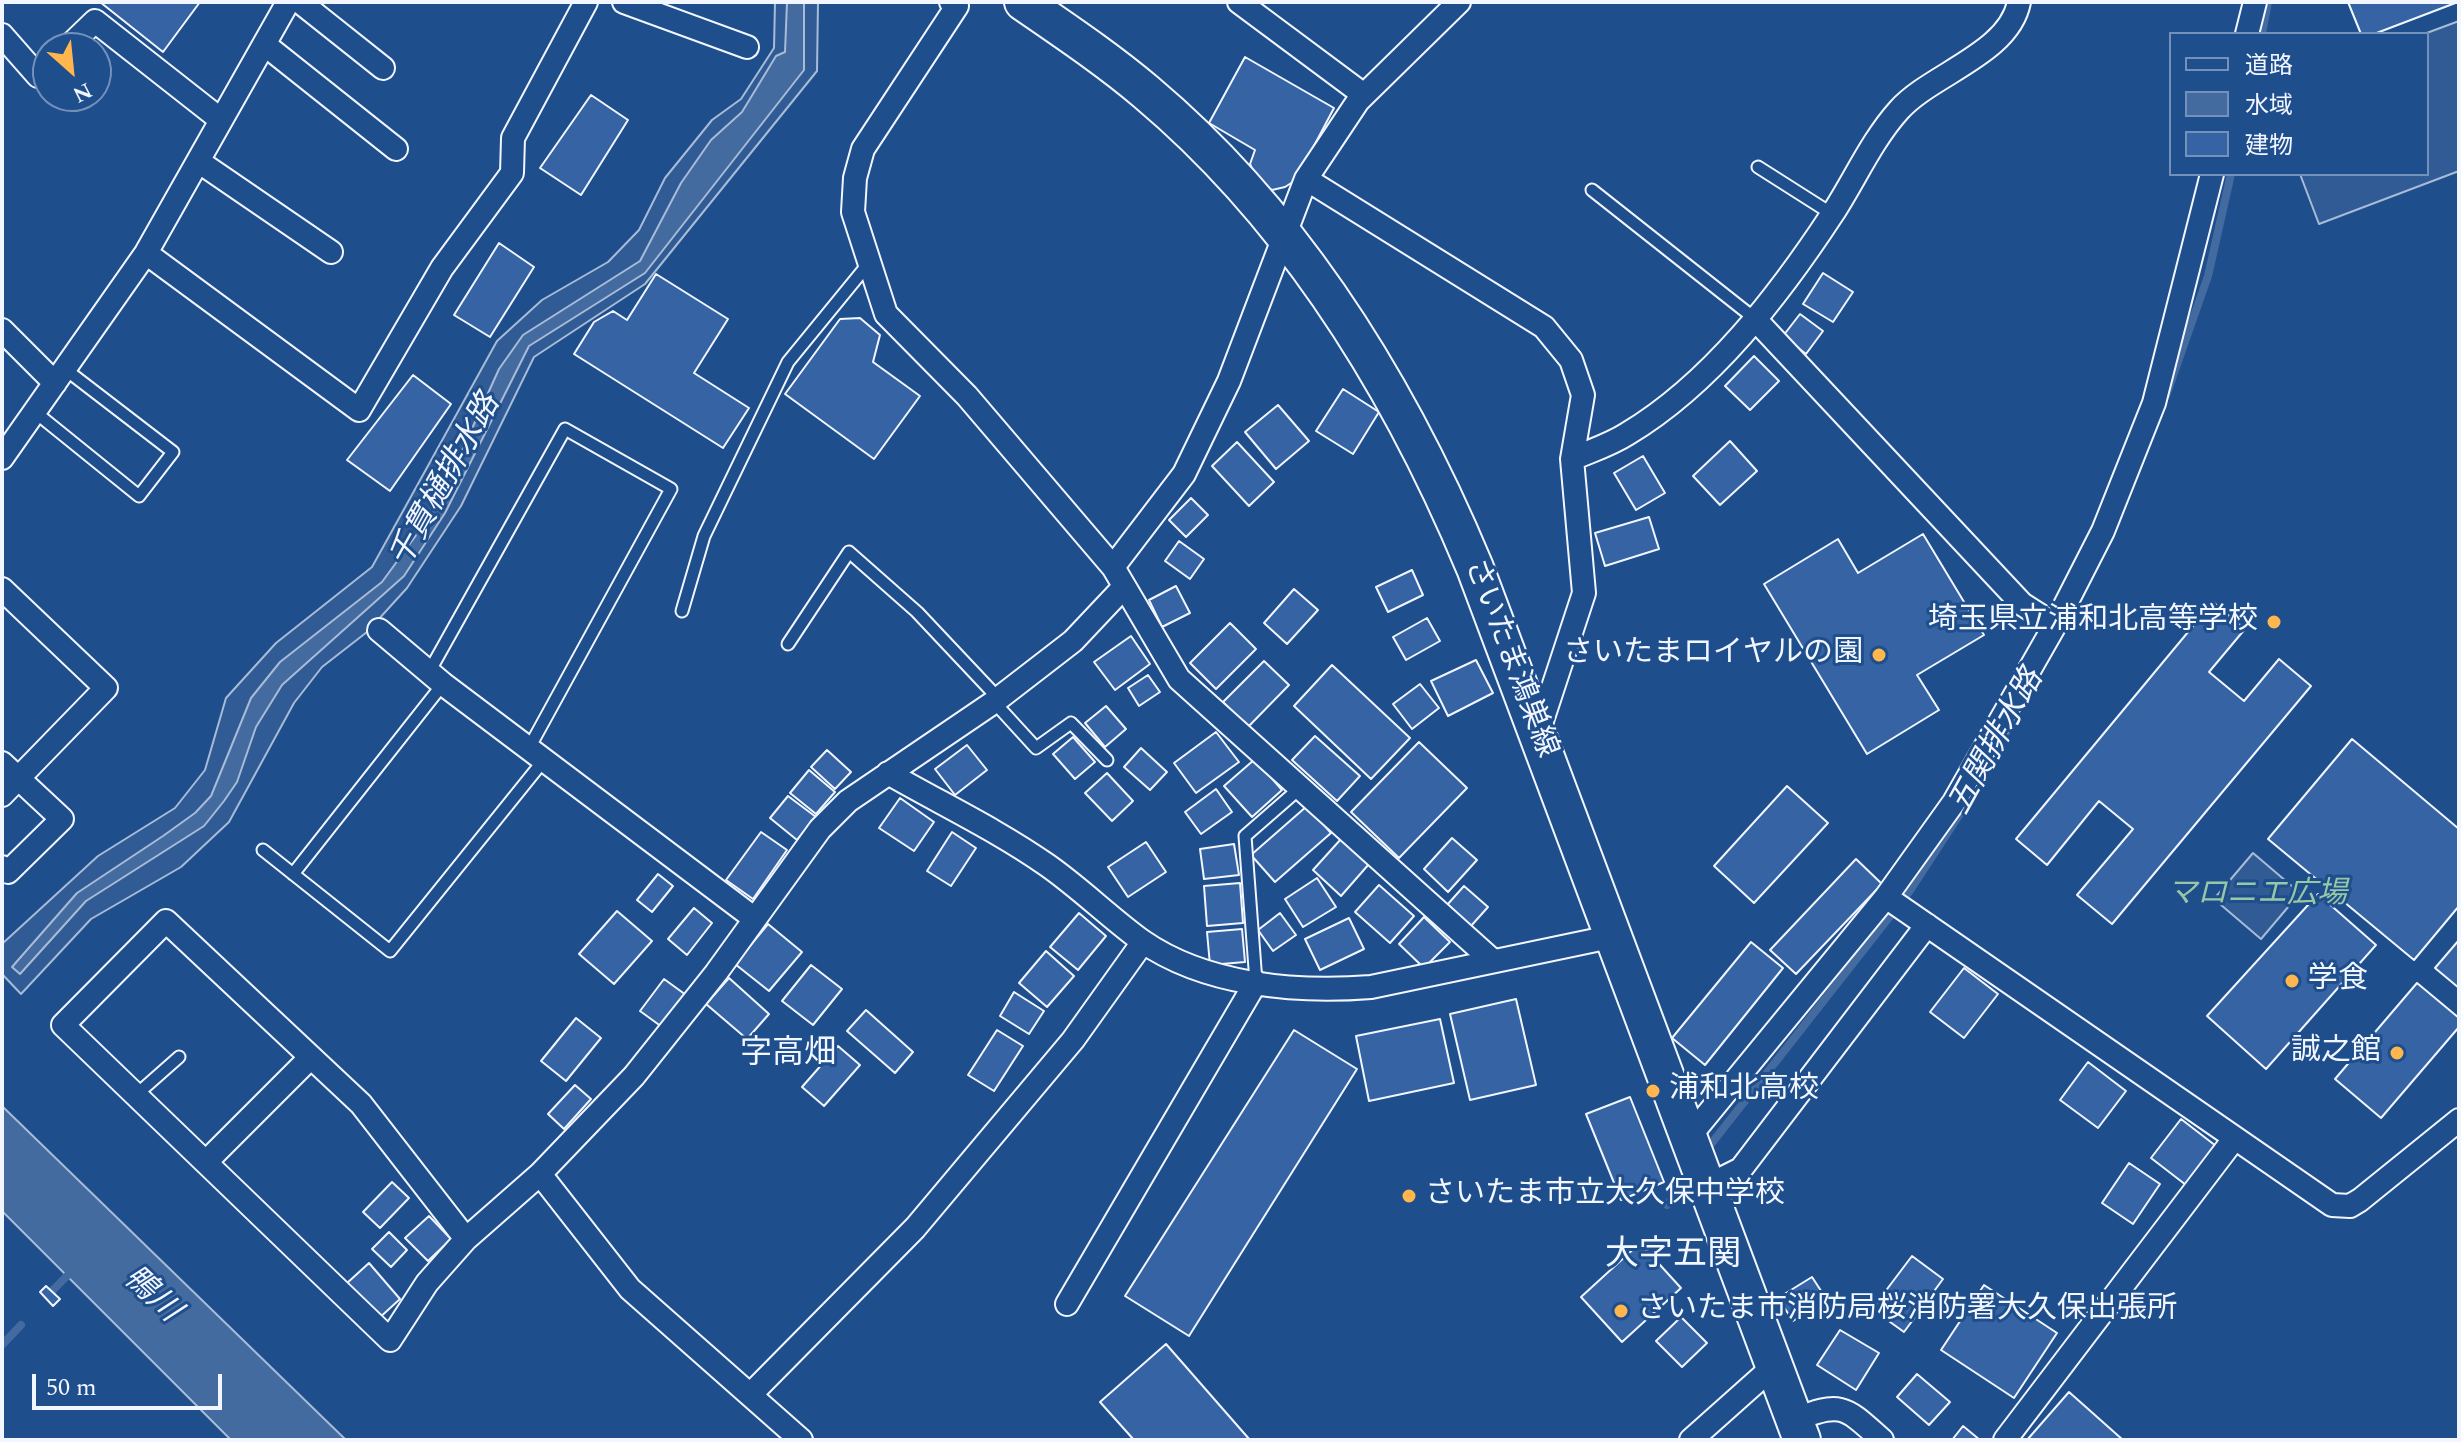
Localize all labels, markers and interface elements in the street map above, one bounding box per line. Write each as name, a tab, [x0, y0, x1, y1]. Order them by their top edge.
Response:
north arrow	[32, 32, 112, 112]
legend	[2169, 32, 2429, 176]
text: 道路	[2245, 48, 2293, 84]
text: N	[67, 73, 98, 111]
text: 水域	[2245, 88, 2293, 124]
text: 建物	[2245, 128, 2293, 164]
water label: 千貫樋排水路	[384, 389, 510, 575]
street label: さいたま鴻巣線	[1455, 555, 1563, 763]
place label: 埼玉県立浦和北高等学校	[1928, 604, 2258, 640]
marker: 埼玉県立浦和北高等学校	[2265, 613, 2283, 631]
place label: さいたまロイヤルの園	[1563, 637, 1863, 673]
marker: さいたまロイヤルの園	[1870, 646, 1888, 664]
water label: 五関排水路	[1942, 664, 2054, 822]
park label: マロニエ広場	[2167, 878, 2347, 914]
place label: 学食	[2308, 963, 2368, 999]
marker: 学食	[2283, 972, 2301, 990]
place label: 誠之館	[2291, 1035, 2381, 1071]
district label: 字高畑	[740, 1037, 836, 1075]
marker: 誠之館	[2388, 1044, 2406, 1062]
place label: 浦和北高校	[1669, 1073, 1819, 1109]
marker: 浦和北高校	[1644, 1082, 1662, 1100]
place label: さいたま市立大久保中学校	[1425, 1178, 1785, 1214]
marker: さいたま市立大久保中学校	[1400, 1187, 1418, 1205]
district label: 大字五関	[1605, 1237, 1741, 1277]
water label: 鴨川	[114, 1260, 186, 1332]
place label: さいたま市消防局桜消防署大久保出張所	[1637, 1293, 2177, 1329]
marker: さいたま市消防局桜消防署大久保出張所	[1612, 1302, 1630, 1320]
scale bar	[36, 1358, 226, 1408]
text: 50 m	[46, 1370, 97, 1406]

